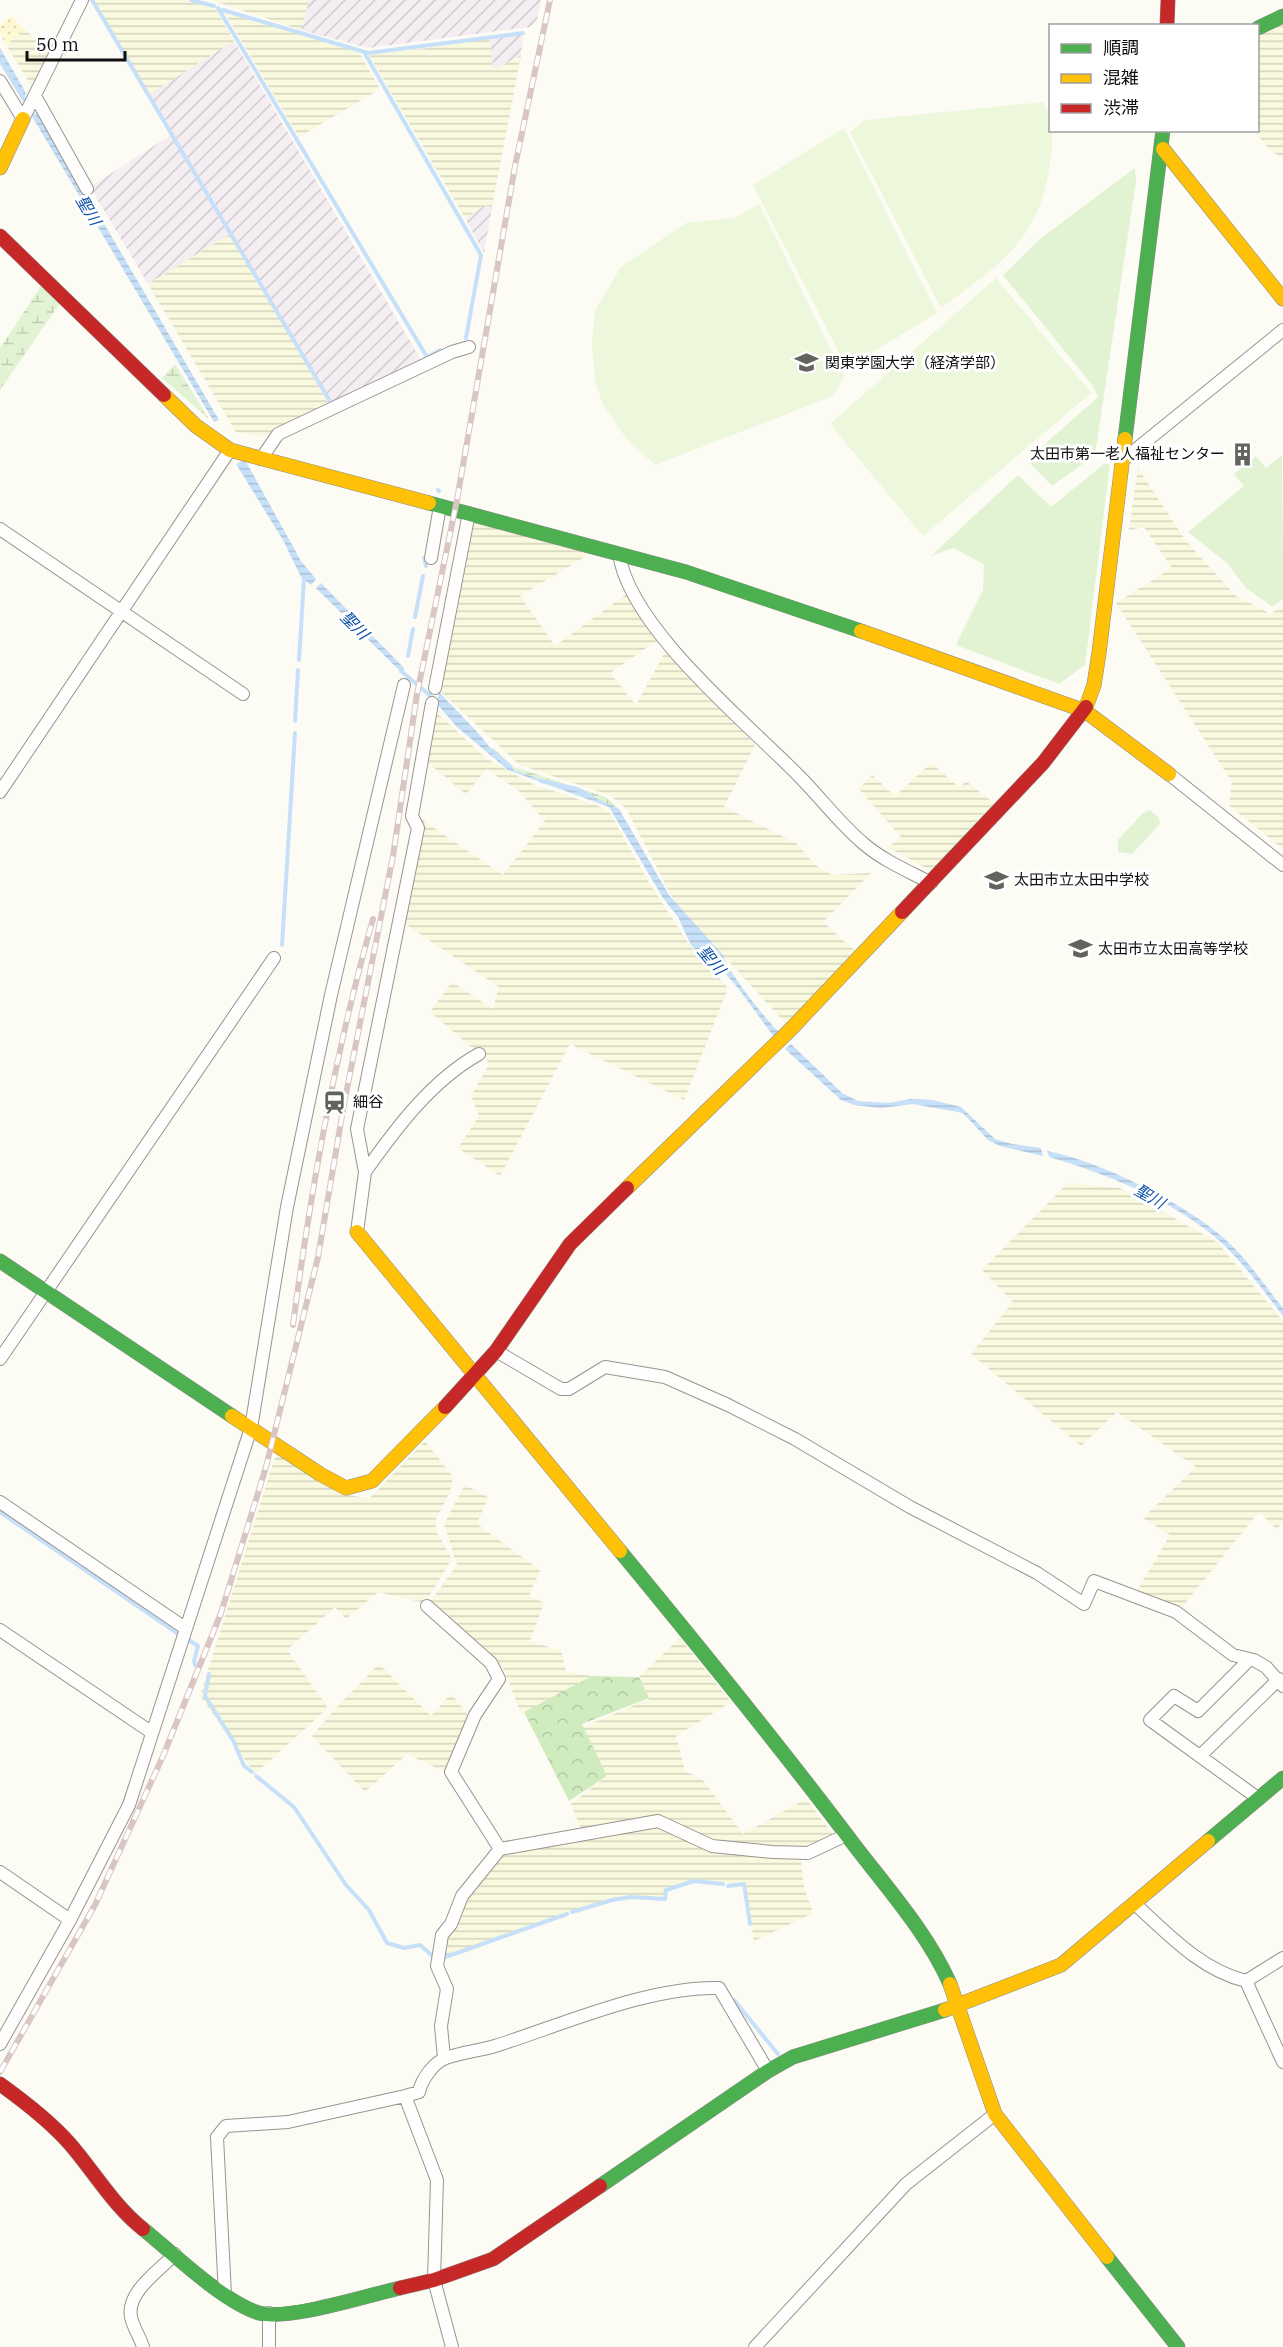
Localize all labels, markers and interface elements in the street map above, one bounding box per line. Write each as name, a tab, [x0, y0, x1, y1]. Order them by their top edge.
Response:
scale bar	[27, 24, 124, 62]
legend	[1049, 24, 1259, 132]
text: 50 m	[36, 33, 79, 56]
text: 順調	[1103, 36, 1139, 59]
text: 混雑	[1103, 66, 1139, 89]
text: 渋滞	[1103, 96, 1139, 119]
water label: 聖川	[72, 191, 107, 231]
school or university icon: 関東学園大学（経済学部）	[794, 350, 820, 376]
place label: 関東学園大学（経済学部）	[825, 353, 1005, 372]
building icon: 太田市第一老人福祉センター	[1230, 441, 1256, 467]
place label: 太田市第一老人福祉センター	[1030, 444, 1225, 463]
water label: 聖川	[337, 607, 375, 645]
school or university icon: 太田市立太田中学校	[983, 867, 1009, 893]
place label: 太田市立太田中学校	[1014, 870, 1149, 889]
school or university icon: 太田市立太田高等学校	[1067, 936, 1093, 962]
place label: 太田市立太田高等学校	[1098, 939, 1248, 958]
water label: 聖川	[694, 941, 731, 980]
station icon: 細谷	[322, 1089, 348, 1115]
place label: 細谷	[353, 1092, 383, 1111]
water label: 聖川	[1131, 1179, 1171, 1214]

